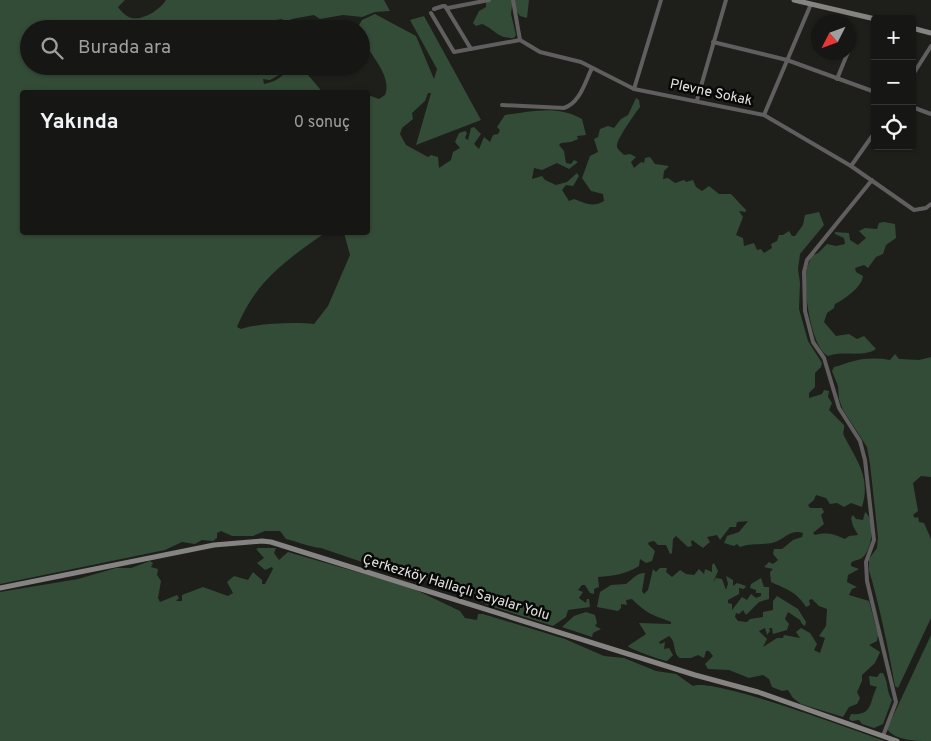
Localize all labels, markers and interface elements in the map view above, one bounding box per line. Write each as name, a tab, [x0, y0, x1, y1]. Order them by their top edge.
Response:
north arrow	[811, 15, 856, 60]
map controls	[871, 15, 916, 150]
button: +	[871, 15, 916, 60]
search box	[20, 20, 370, 75]
icon: search	[38, 34, 66, 62]
text: Burada ara	[78, 36, 171, 60]
button: −	[871, 60, 916, 105]
street label: Plevne Sokak	[668, 76, 754, 110]
button: locate	[871, 105, 916, 150]
text: Yakında	[40, 109, 119, 136]
text: 0 sonuç	[294, 113, 350, 133]
street label: Çerkezköy Hallaçlı Sayalar Yolu	[360, 551, 552, 625]

